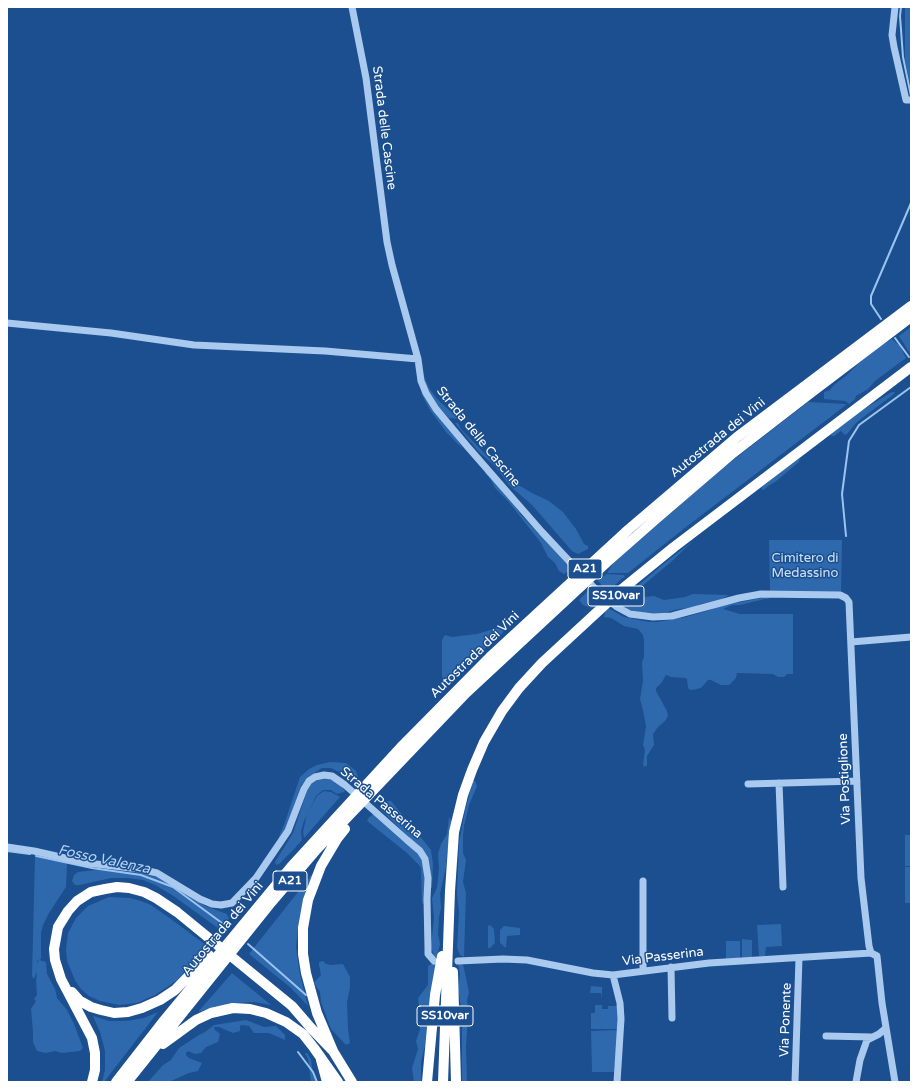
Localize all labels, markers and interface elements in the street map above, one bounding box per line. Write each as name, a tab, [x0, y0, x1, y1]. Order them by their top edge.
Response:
street label: Strada delle Cascine	[369, 65, 399, 191]
street label: Strada delle Cascine	[433, 384, 523, 490]
street label: Autostrada dei Vini	[667, 395, 769, 481]
park label: Cimitero di Medassino	[771, 551, 839, 582]
road number: A21	[568, 559, 602, 579]
road number: SS10var	[588, 586, 644, 606]
street label: Autostrada dei Vini	[427, 608, 523, 702]
street label: Via Postiglione	[836, 733, 854, 825]
street label: Strada Passerina	[337, 764, 425, 842]
water label: Fosso Valenza	[56, 842, 152, 878]
road number: A21	[273, 871, 307, 891]
street label: Autostrada dei Vini	[179, 879, 267, 979]
street label: Via Passerina	[621, 944, 705, 970]
street label: Via Ponente	[777, 982, 795, 1058]
road number: SS10var	[417, 1006, 473, 1026]

